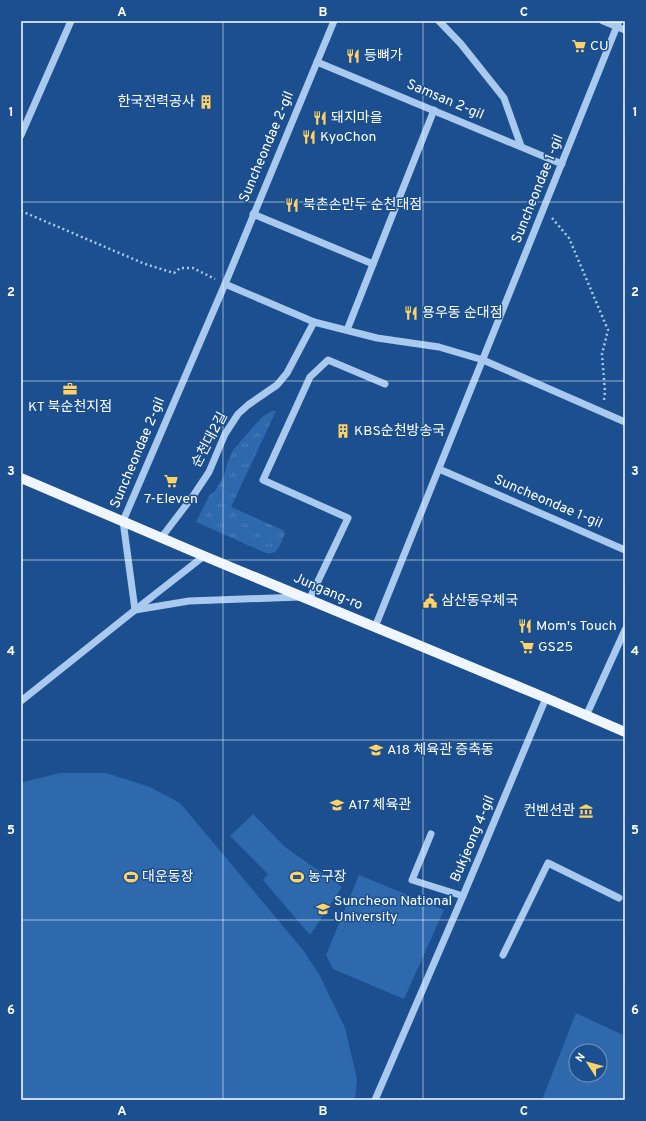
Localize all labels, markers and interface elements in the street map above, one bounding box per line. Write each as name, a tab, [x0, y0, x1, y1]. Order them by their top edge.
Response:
text: A	[117, 5, 127, 21]
text: B	[319, 5, 328, 21]
text: C	[520, 5, 528, 21]
supermarket icon: CU	[571, 38, 587, 54]
place label: CU	[590, 38, 609, 55]
restaurant icon: 등뼈가	[345, 48, 361, 64]
place label: 등뼈가	[364, 48, 403, 65]
street label: Samsan 2-gil	[404, 76, 486, 124]
street label: Suncheondae 2-gil	[236, 89, 298, 205]
place label: 한국전력공사	[118, 94, 195, 111]
building icon: 한국전력공사	[198, 94, 214, 110]
text: 1	[8, 105, 14, 121]
text: 1	[632, 105, 638, 121]
restaurant icon: 돼지마을	[312, 110, 328, 126]
place label: 돼지마을	[331, 110, 383, 127]
restaurant icon: KyoChon	[301, 129, 317, 145]
place label: KyoChon	[320, 129, 376, 146]
street label: Suncheondae 1-gil	[508, 132, 568, 246]
place label: 북촌손만두 순천대점	[303, 196, 422, 214]
restaurant icon: 북촌손만두 순천대점	[284, 197, 300, 213]
text: 2	[7, 285, 15, 301]
text: 2	[631, 285, 639, 301]
restaurant icon: 용우동 순대점	[403, 305, 419, 321]
place label: 용우동 순대점	[422, 305, 503, 322]
office icon: KT 북순천지점	[62, 381, 78, 397]
street label: Suncheondae 2-gil	[107, 395, 169, 511]
place label: KT 북순천지점	[28, 398, 112, 416]
street label: 순천대2길	[188, 409, 232, 471]
place label: KBS순천방송국	[354, 422, 445, 440]
building icon: KBS순천방송국	[335, 423, 351, 439]
text: 3	[7, 464, 15, 480]
text: 3	[631, 464, 639, 480]
street label: Suncheondae 1-gil	[491, 471, 605, 533]
supermarket icon: 7-Eleven	[163, 473, 179, 489]
place label: 7-Eleven	[144, 491, 198, 508]
street label: Jungang-ro	[291, 570, 365, 614]
public building icon: 삼산동우체국	[422, 593, 438, 609]
place label: 삼산동우체국	[441, 593, 518, 610]
restaurant icon: Mom's Touch	[517, 618, 533, 634]
place label: Mom's Touch	[536, 618, 617, 635]
supermarket icon: GS25	[519, 639, 535, 655]
place label: GS25	[538, 639, 573, 656]
text: 4	[7, 644, 15, 660]
text: 4	[631, 644, 639, 660]
school or university icon: A18 체육관 증축동	[368, 742, 384, 758]
place label: A18 체육관 증축동	[387, 742, 494, 759]
street label: Bukjeong 4-gil	[447, 793, 499, 885]
school or university icon: A17 체육관	[329, 797, 345, 813]
place label: A17 체육관	[348, 797, 411, 814]
place label: 컨벤션관	[523, 803, 575, 820]
museum icon: 컨벤션관	[578, 803, 594, 819]
text: 5	[7, 823, 15, 839]
text: 5	[631, 823, 639, 839]
sports icon: 대운동장	[123, 869, 139, 885]
place label: 대운동장	[142, 869, 194, 886]
sports icon: 농구장	[289, 869, 305, 885]
place label: 농구장	[308, 869, 347, 886]
place label: Suncheon National University	[334, 893, 452, 926]
school or university icon: Suncheon National University	[315, 901, 331, 917]
text: 6	[7, 1003, 15, 1019]
text: 6	[631, 1003, 639, 1019]
north arrow	[568, 1043, 608, 1083]
text: N	[573, 1050, 589, 1065]
text: A	[117, 1104, 127, 1120]
text: B	[319, 1104, 328, 1120]
text: C	[520, 1104, 528, 1120]

